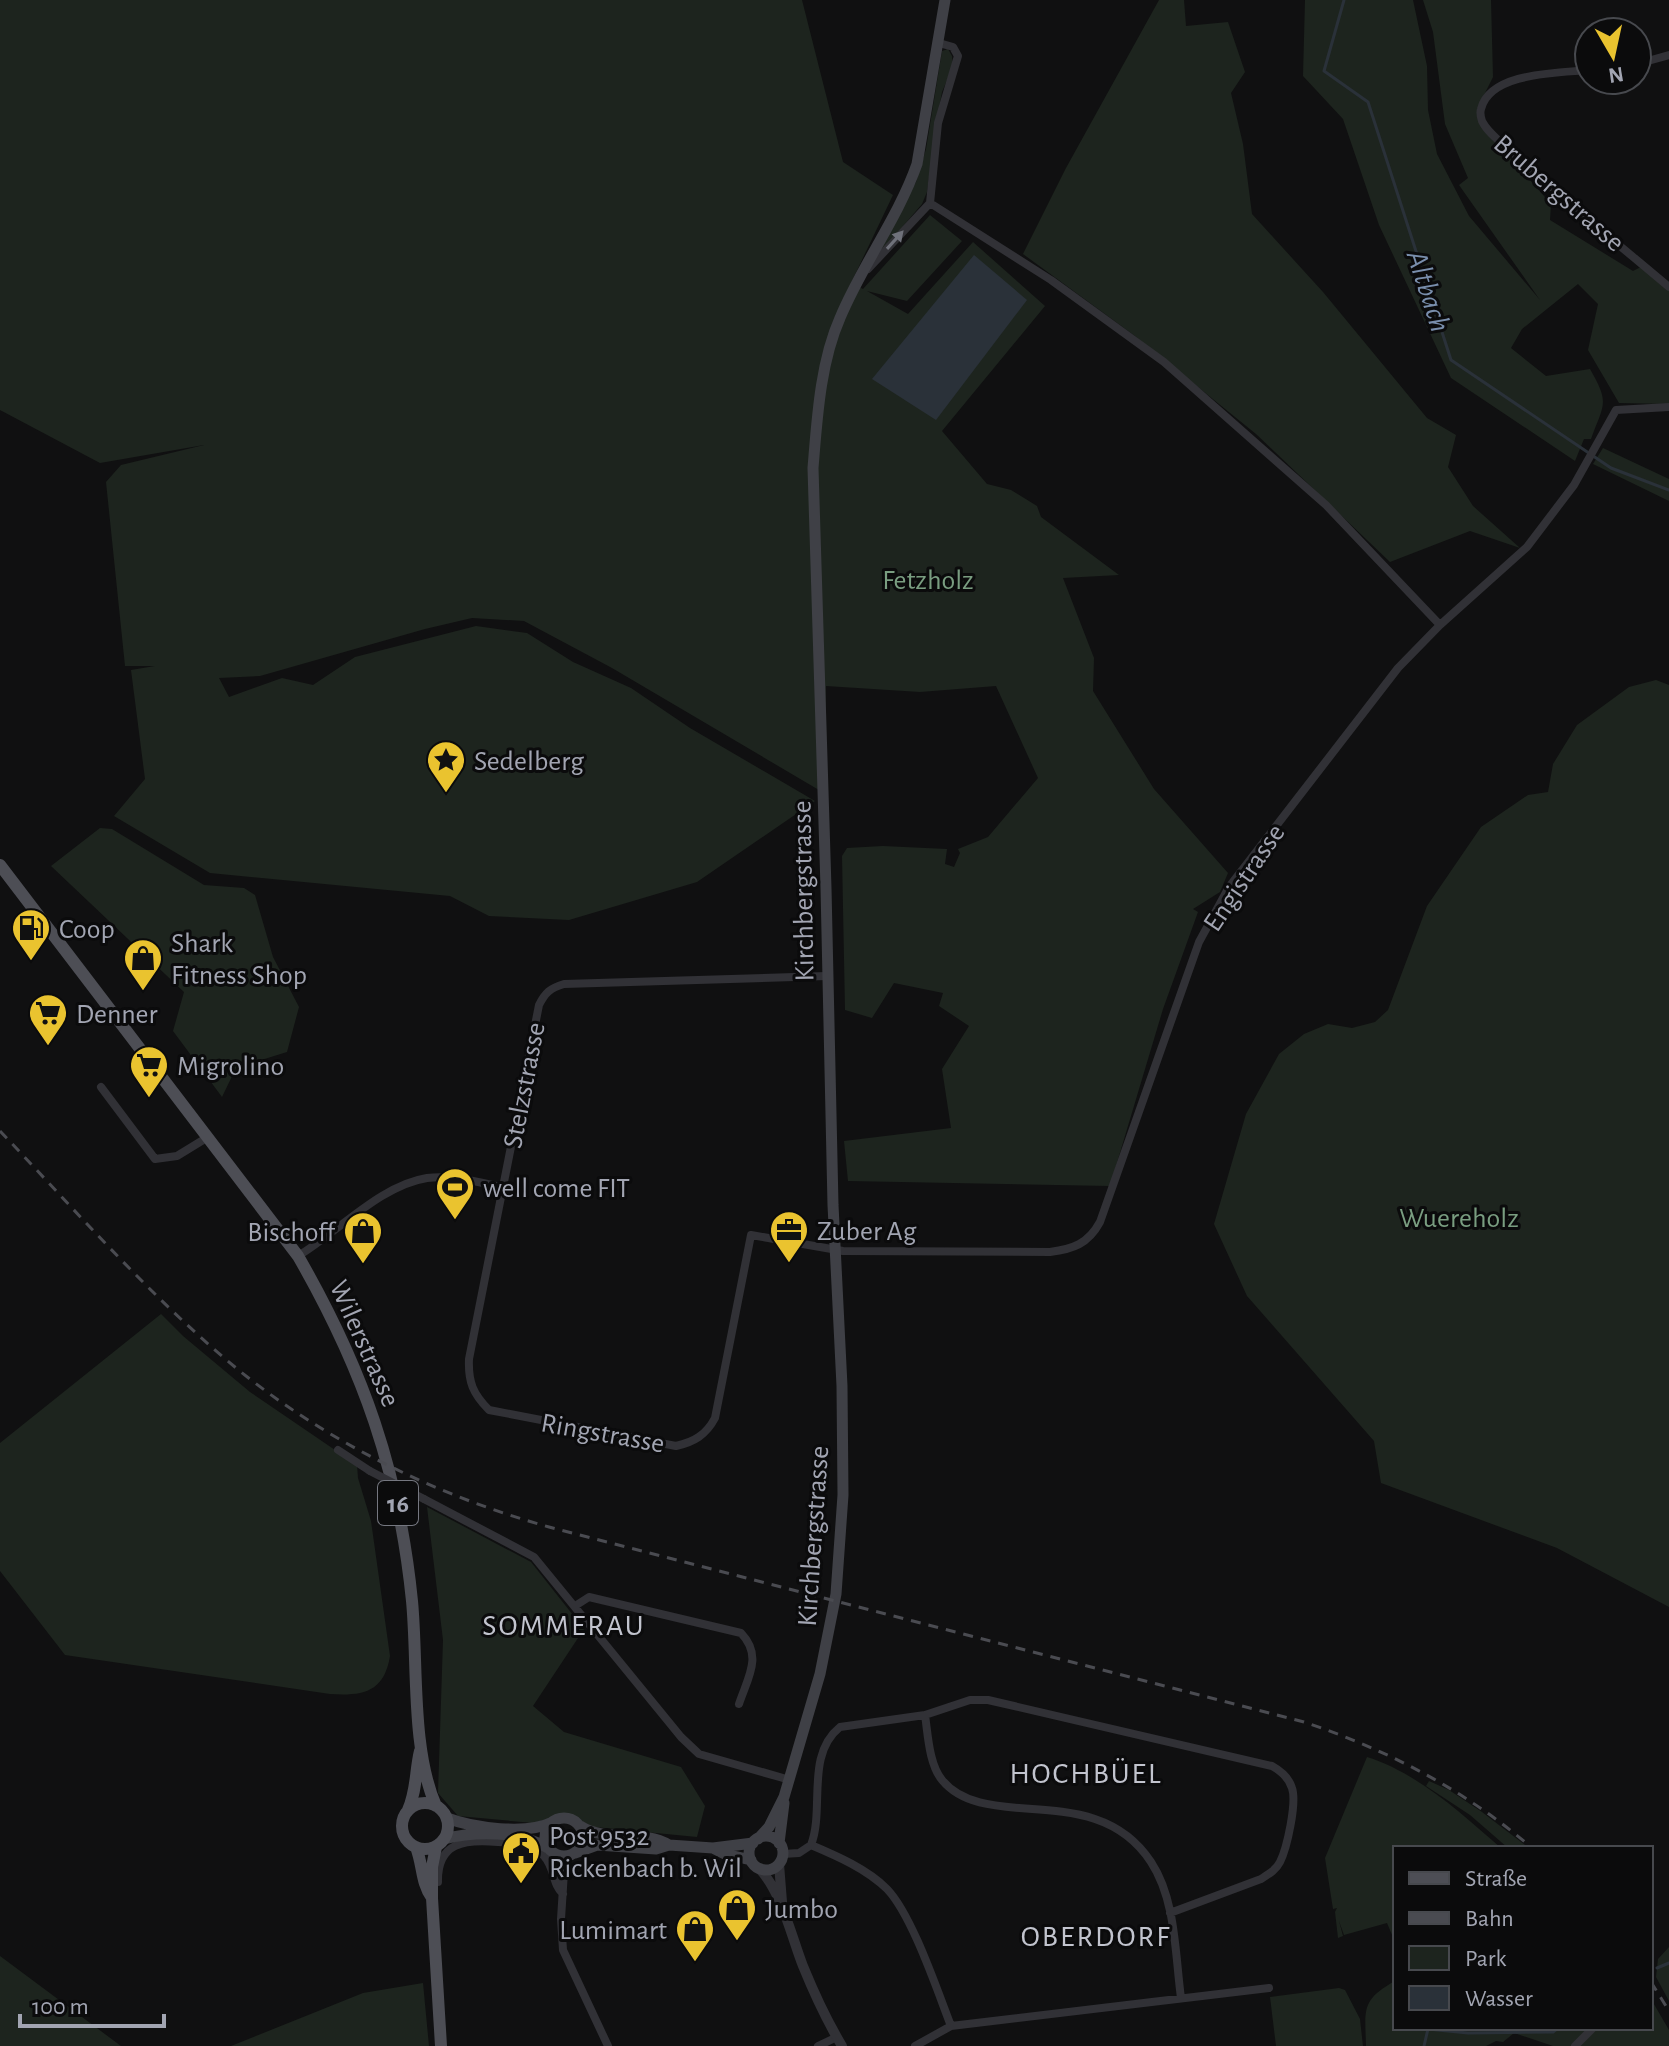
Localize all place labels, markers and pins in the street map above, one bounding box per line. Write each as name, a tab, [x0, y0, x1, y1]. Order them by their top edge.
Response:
place icon: Sedelberg	[425, 739, 467, 794]
place label: Sedelberg	[474, 748, 584, 776]
fuel station icon: Coop	[10, 907, 52, 962]
place label: Coop	[59, 916, 115, 944]
place label: Shark Fitness Shop	[171, 930, 307, 990]
shop icon: Shark Fitness Shop	[122, 937, 164, 992]
supermarket icon: Denner	[27, 992, 69, 1047]
place label: Denner	[76, 1001, 158, 1029]
supermarket icon: Migrolino	[128, 1044, 170, 1099]
place label: Migrolino	[177, 1053, 284, 1081]
sports icon: well come FIT	[434, 1166, 476, 1221]
place label: well come FIT	[483, 1175, 630, 1203]
office icon: Zuber Ag	[768, 1209, 810, 1264]
shop icon: Bischoff	[342, 1210, 384, 1265]
place label: Zuber Ag	[817, 1218, 917, 1246]
place label: Bischoff	[247, 1219, 337, 1247]
place label: Post 9532 Rickenbach b. Wil	[549, 1823, 742, 1883]
public building icon: Post 9532 Rickenbach b. Wil	[500, 1830, 542, 1885]
shop icon: Jumbo	[716, 1887, 758, 1942]
place label: Jumbo	[765, 1896, 838, 1924]
shop icon: Lumimart	[674, 1908, 716, 1963]
place label: Lumimart	[559, 1917, 667, 1945]

